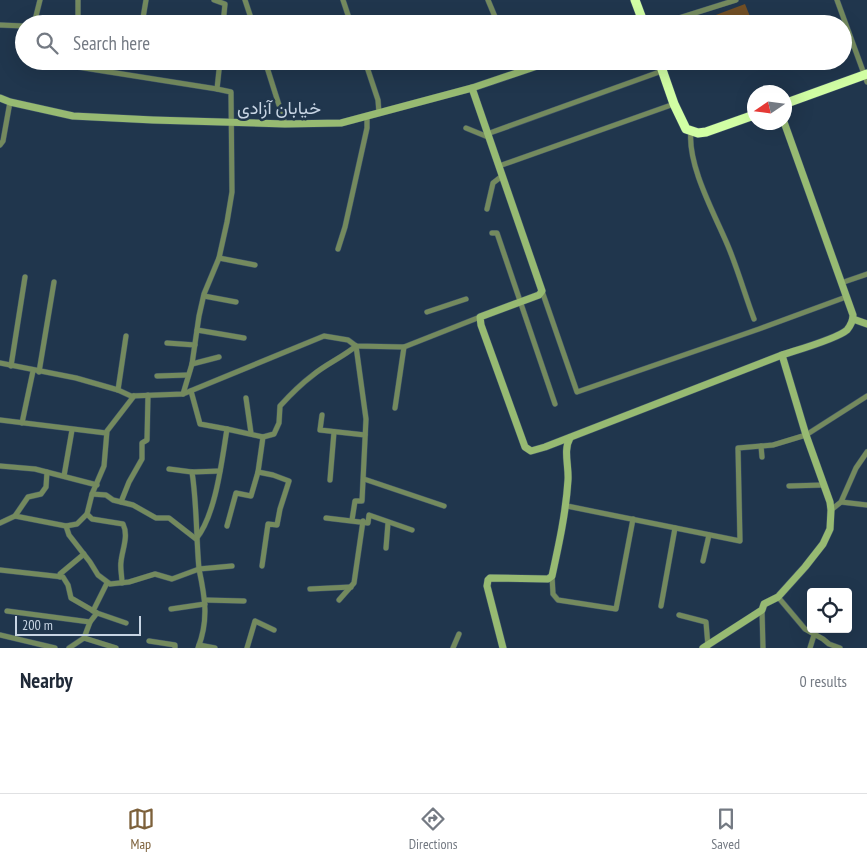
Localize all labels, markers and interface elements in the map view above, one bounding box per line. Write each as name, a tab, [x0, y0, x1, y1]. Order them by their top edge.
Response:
search box	[15, 15, 852, 70]
icon: search	[33, 29, 61, 57]
text: Search here	[73, 31, 150, 55]
north arrow	[747, 85, 792, 130]
street label: خیابان آزادی	[237, 96, 321, 119]
map controls	[807, 588, 852, 633]
button: locate	[807, 588, 852, 633]
scale bar	[15, 613, 141, 636]
text: 200 m	[22, 616, 53, 634]
text: Nearby	[20, 667, 73, 694]
text: 0 results	[800, 671, 847, 691]
tab: Map	[127, 805, 155, 853]
tab: Directions	[409, 805, 457, 853]
tab: Saved	[711, 805, 740, 853]

